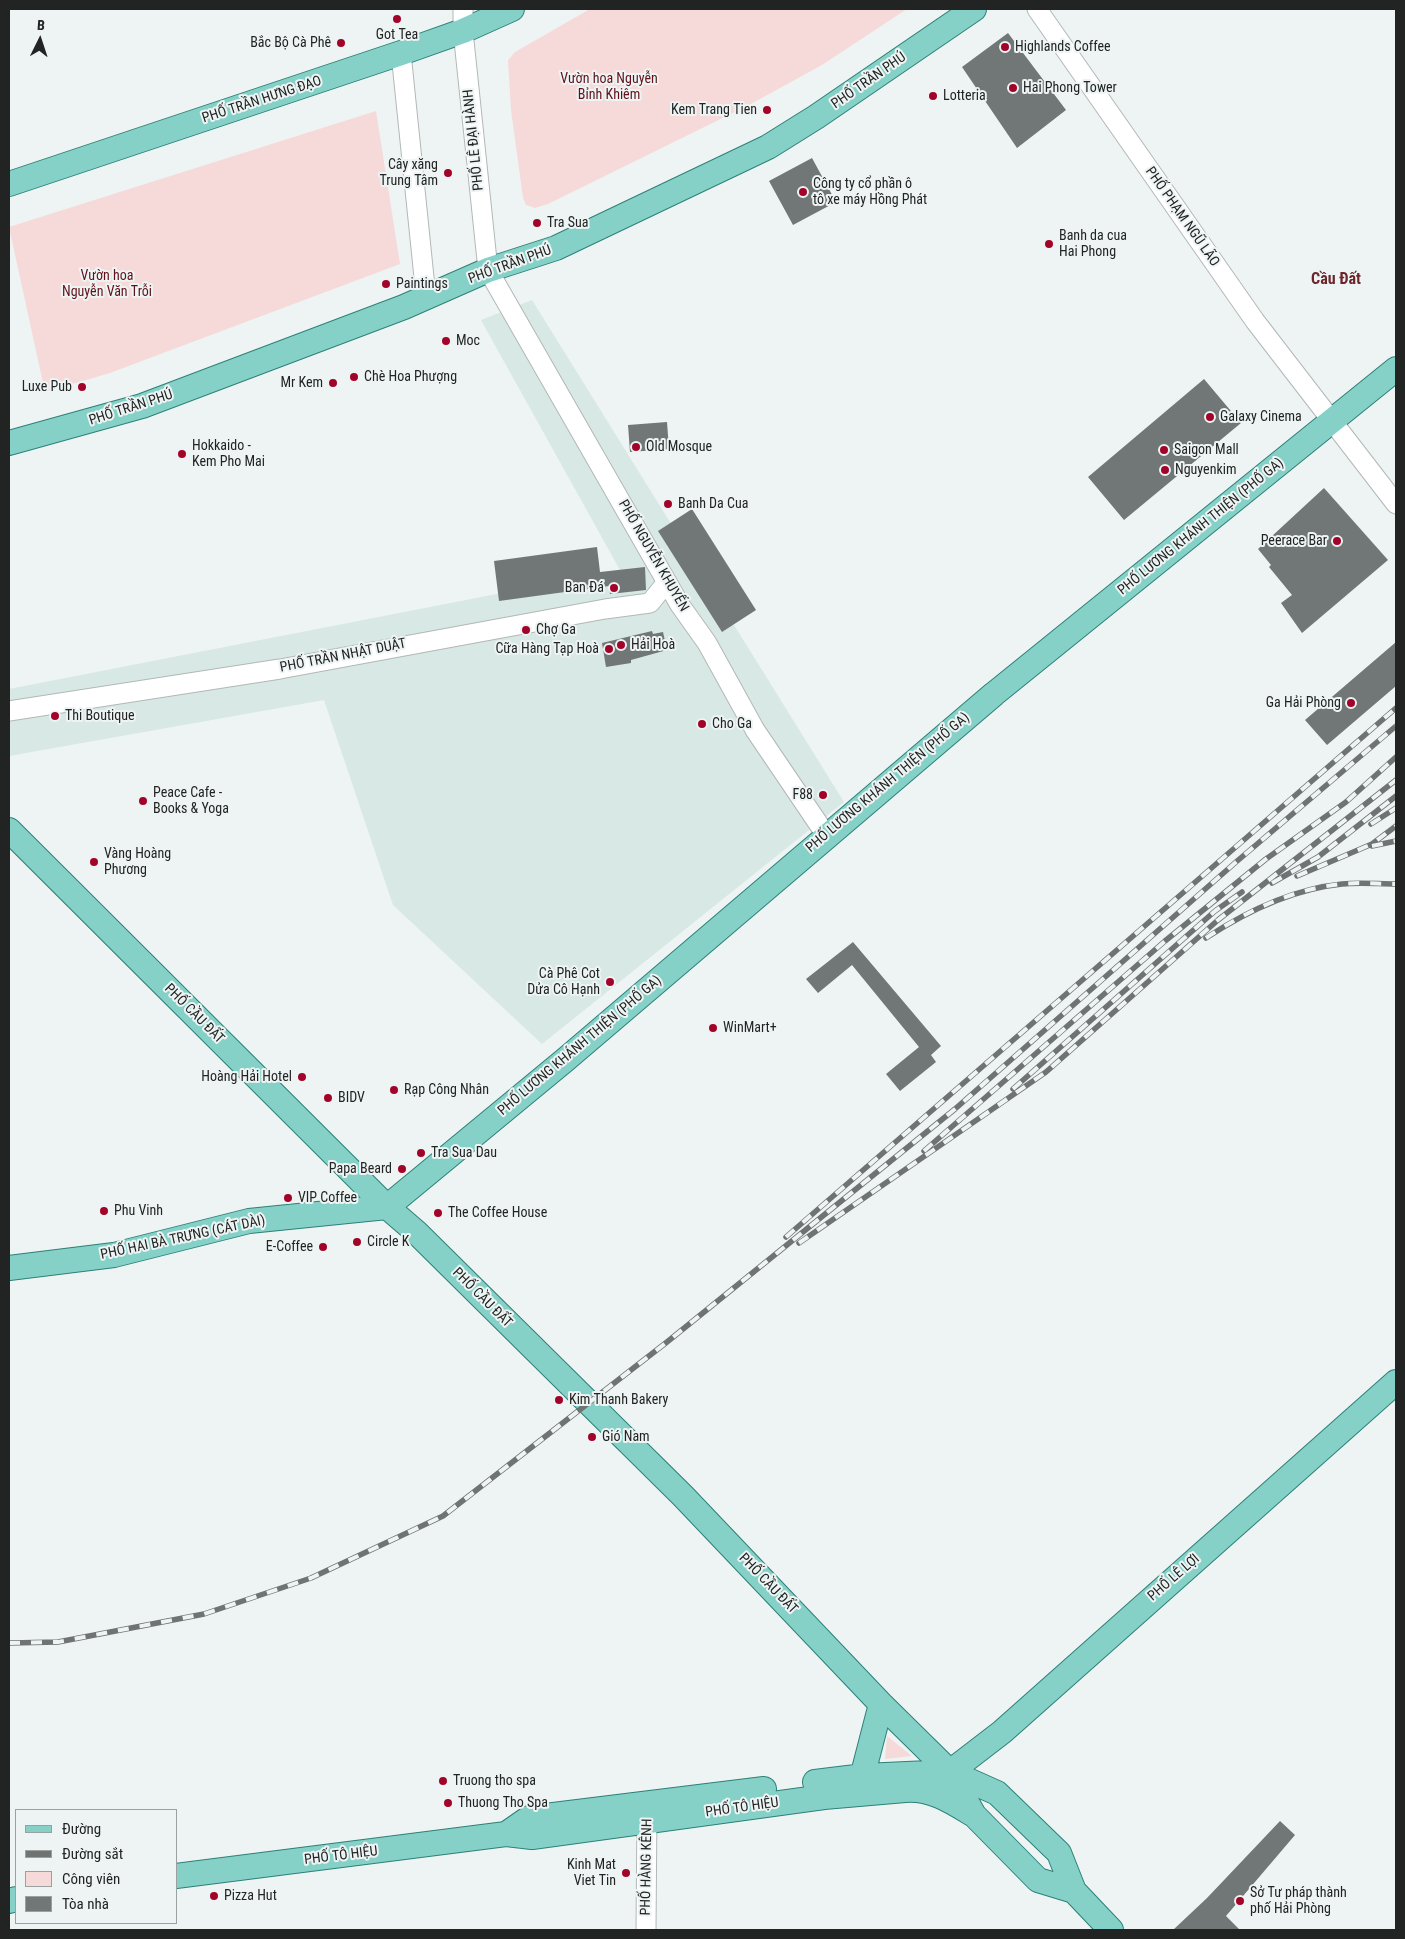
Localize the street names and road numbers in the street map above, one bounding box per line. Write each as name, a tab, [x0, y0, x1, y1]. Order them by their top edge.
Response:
street label: PHỐ TRẦN PHÚ	[829, 49, 909, 113]
street label: PHỐ TRẦN HƯNG ĐẠO	[200, 73, 324, 127]
street label: PHỐ LÊ ĐẠI HÀNH	[460, 88, 488, 192]
street label: PHỐ PHẠM NGŨ LÃO	[1141, 164, 1223, 270]
street label: PHỐ TRẦN PHÚ	[466, 242, 554, 288]
street label: PHỐ TRẦN PHÚ	[87, 387, 175, 429]
street label: PHỐ LƯƠNG KHÁNH THIỆN (PHỐ GA)	[1115, 455, 1287, 599]
street label: PHỐ NGUYỄN KHUYẾN	[614, 497, 692, 615]
street label: PHỐ TRẦN NHẬT DUẬT	[279, 636, 407, 676]
street label: PHỐ LƯƠNG KHÁNH THIỆN (PHỐ GA)	[803, 710, 973, 856]
street label: PHỐ LƯƠNG KHÁNH THIỆN (PHỐ GA)	[495, 973, 665, 1119]
street label: PHỐ CẦU ĐẤT	[161, 981, 227, 1047]
street label: PHỐ HAI BÀ TRƯNG (CÁT DÀI)	[99, 1212, 267, 1264]
street label: PHỐ CẦU ĐẤT	[449, 1265, 515, 1331]
street label: PHỐ CẦU ĐẤT	[735, 1550, 801, 1618]
street label: PHỐ LÊ LỢI	[1145, 1551, 1203, 1605]
street label: PHỐ TÔ HIỆU	[704, 1795, 780, 1821]
street label: PHỐ HÀNG KÊNH	[638, 1818, 656, 1916]
street label: PHỐ TÔ HIỆU	[303, 1843, 379, 1869]

